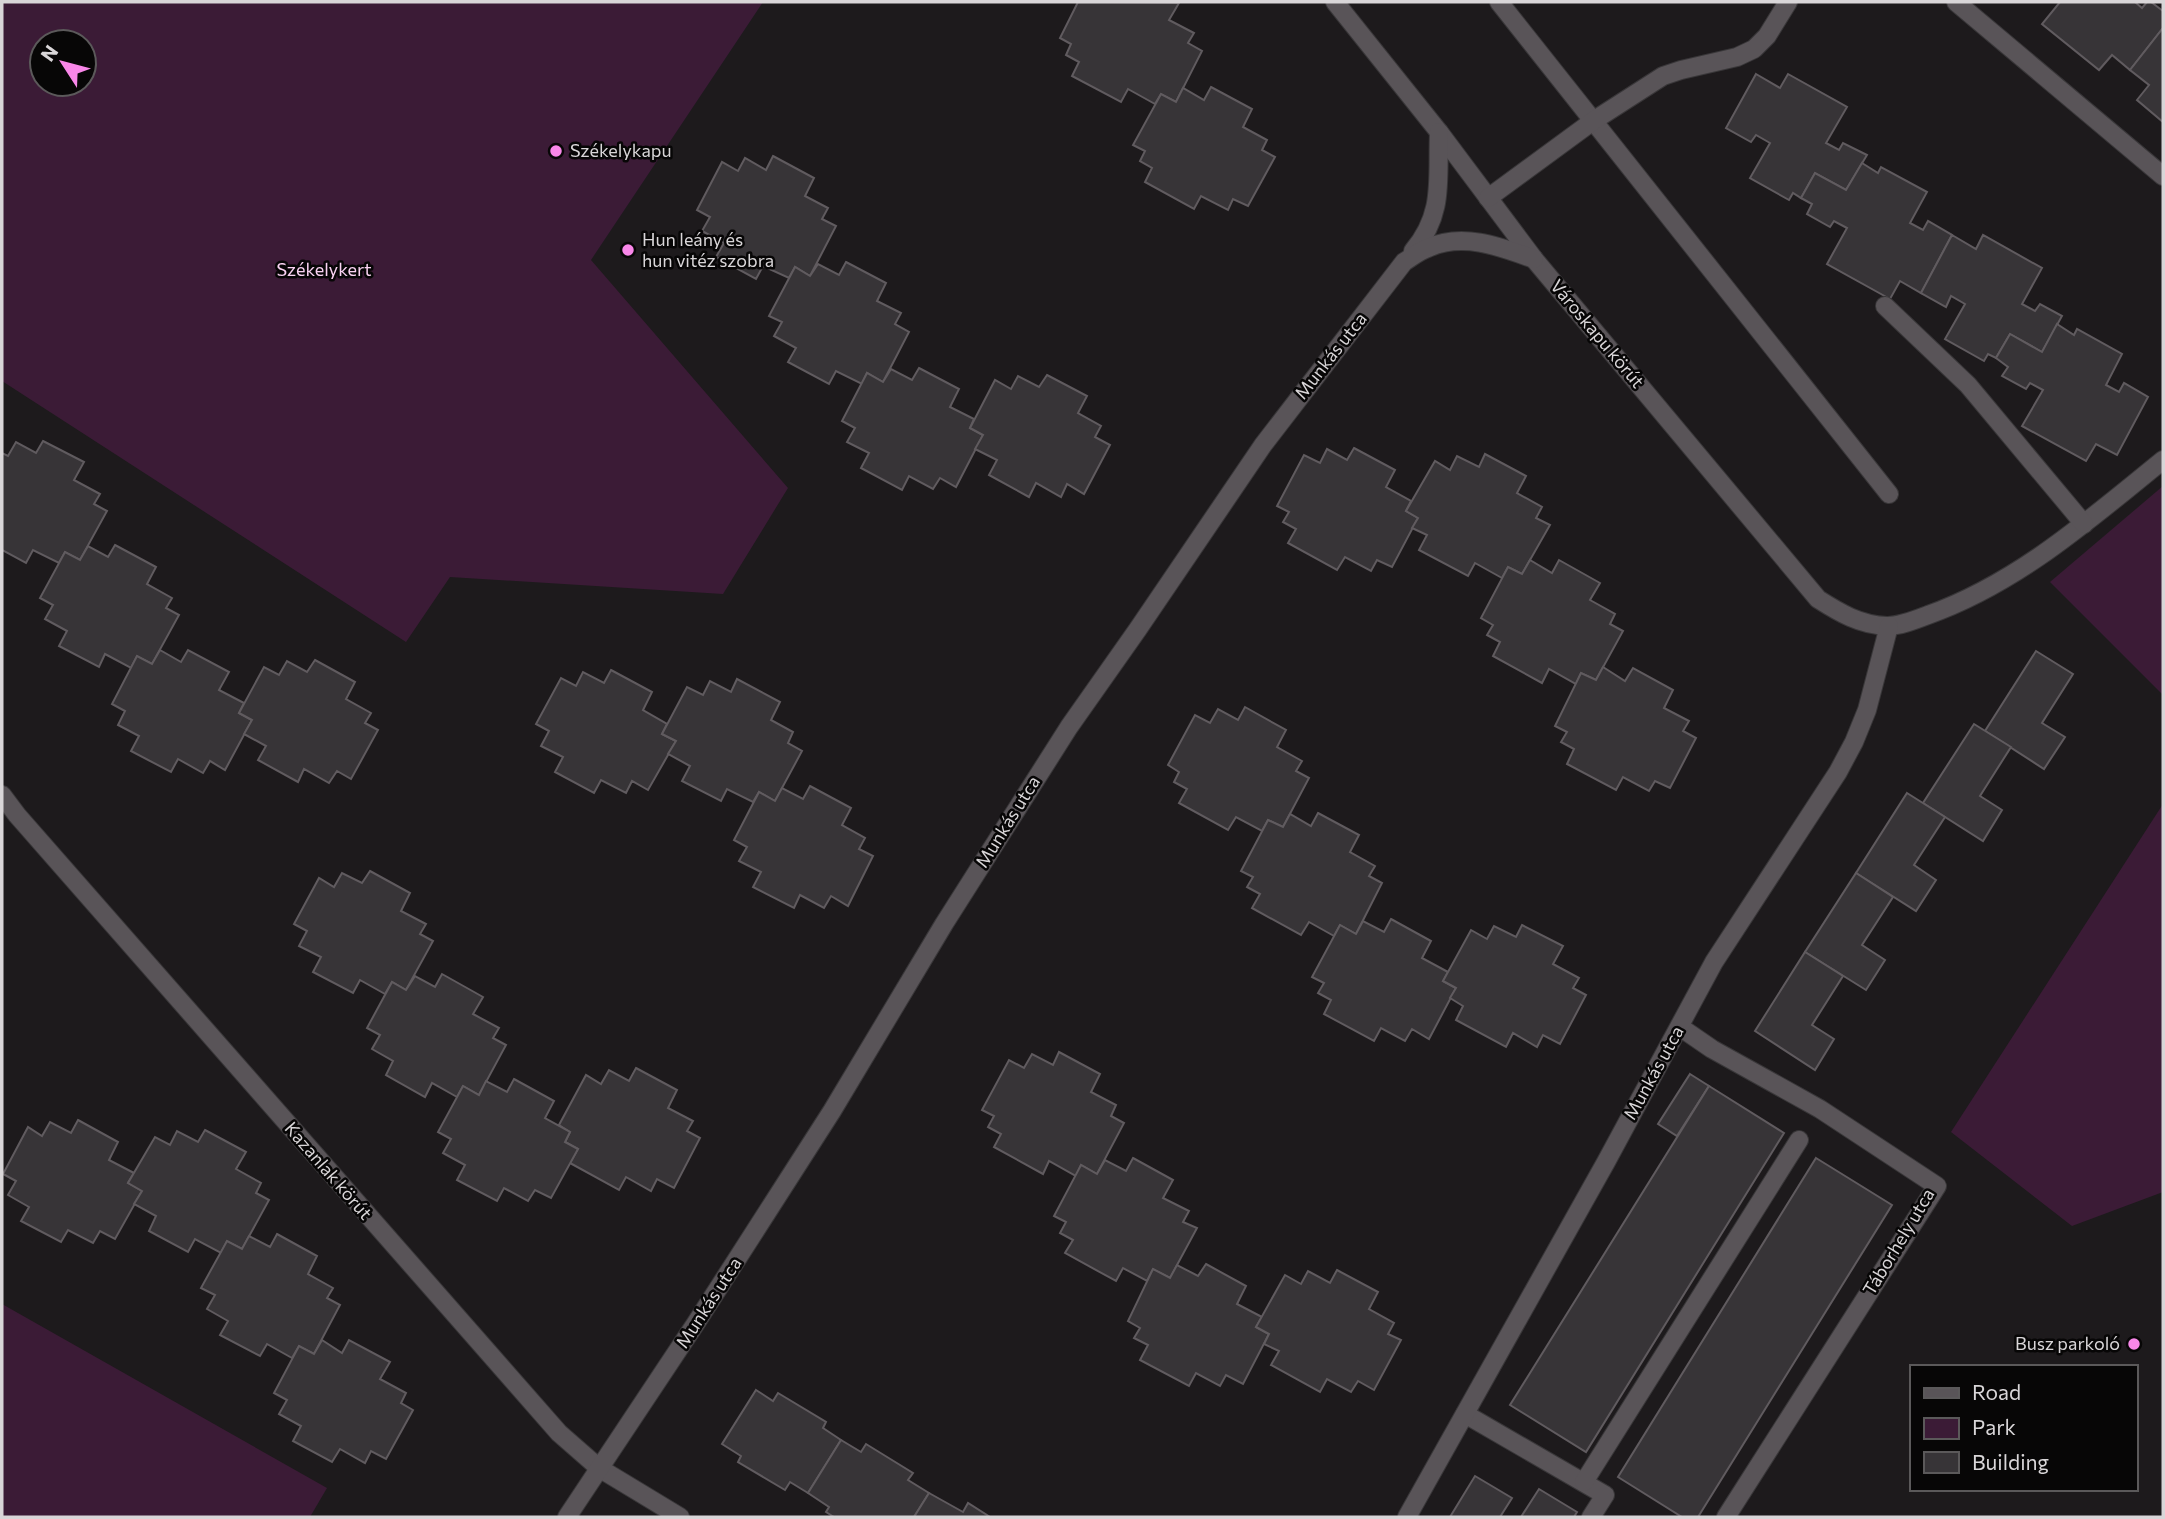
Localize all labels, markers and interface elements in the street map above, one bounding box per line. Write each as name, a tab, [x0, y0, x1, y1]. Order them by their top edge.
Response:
north arrow	[28, 28, 98, 98]
text: N	[35, 40, 62, 65]
place label: Székelykapu	[570, 139, 672, 161]
marker: Székelykapu	[548, 143, 564, 159]
place label: Hun leány és hun vitéz szobra	[642, 228, 774, 271]
marker: Hun leány és hun vitéz szobra	[620, 242, 636, 258]
park label: Székelykert	[276, 258, 372, 280]
street label: Városkapu körút	[1546, 275, 1649, 392]
street label: Munkás utca	[1290, 308, 1371, 403]
street label: Munkás utca	[970, 772, 1044, 871]
street label: Munkás utca	[1618, 1022, 1688, 1123]
street label: Kazanlak körút	[280, 1117, 377, 1224]
street label: Táborhely utca	[1858, 1184, 1939, 1299]
street label: Munkás utca	[671, 1253, 746, 1352]
place label: Busz parkoló	[2015, 1332, 2120, 1354]
marker: Busz parkoló	[2126, 1336, 2142, 1352]
legend	[1910, 1365, 2137, 1491]
text: Road	[1972, 1379, 2021, 1404]
text: Park	[1972, 1414, 2016, 1439]
text: Building	[1972, 1449, 2049, 1474]

